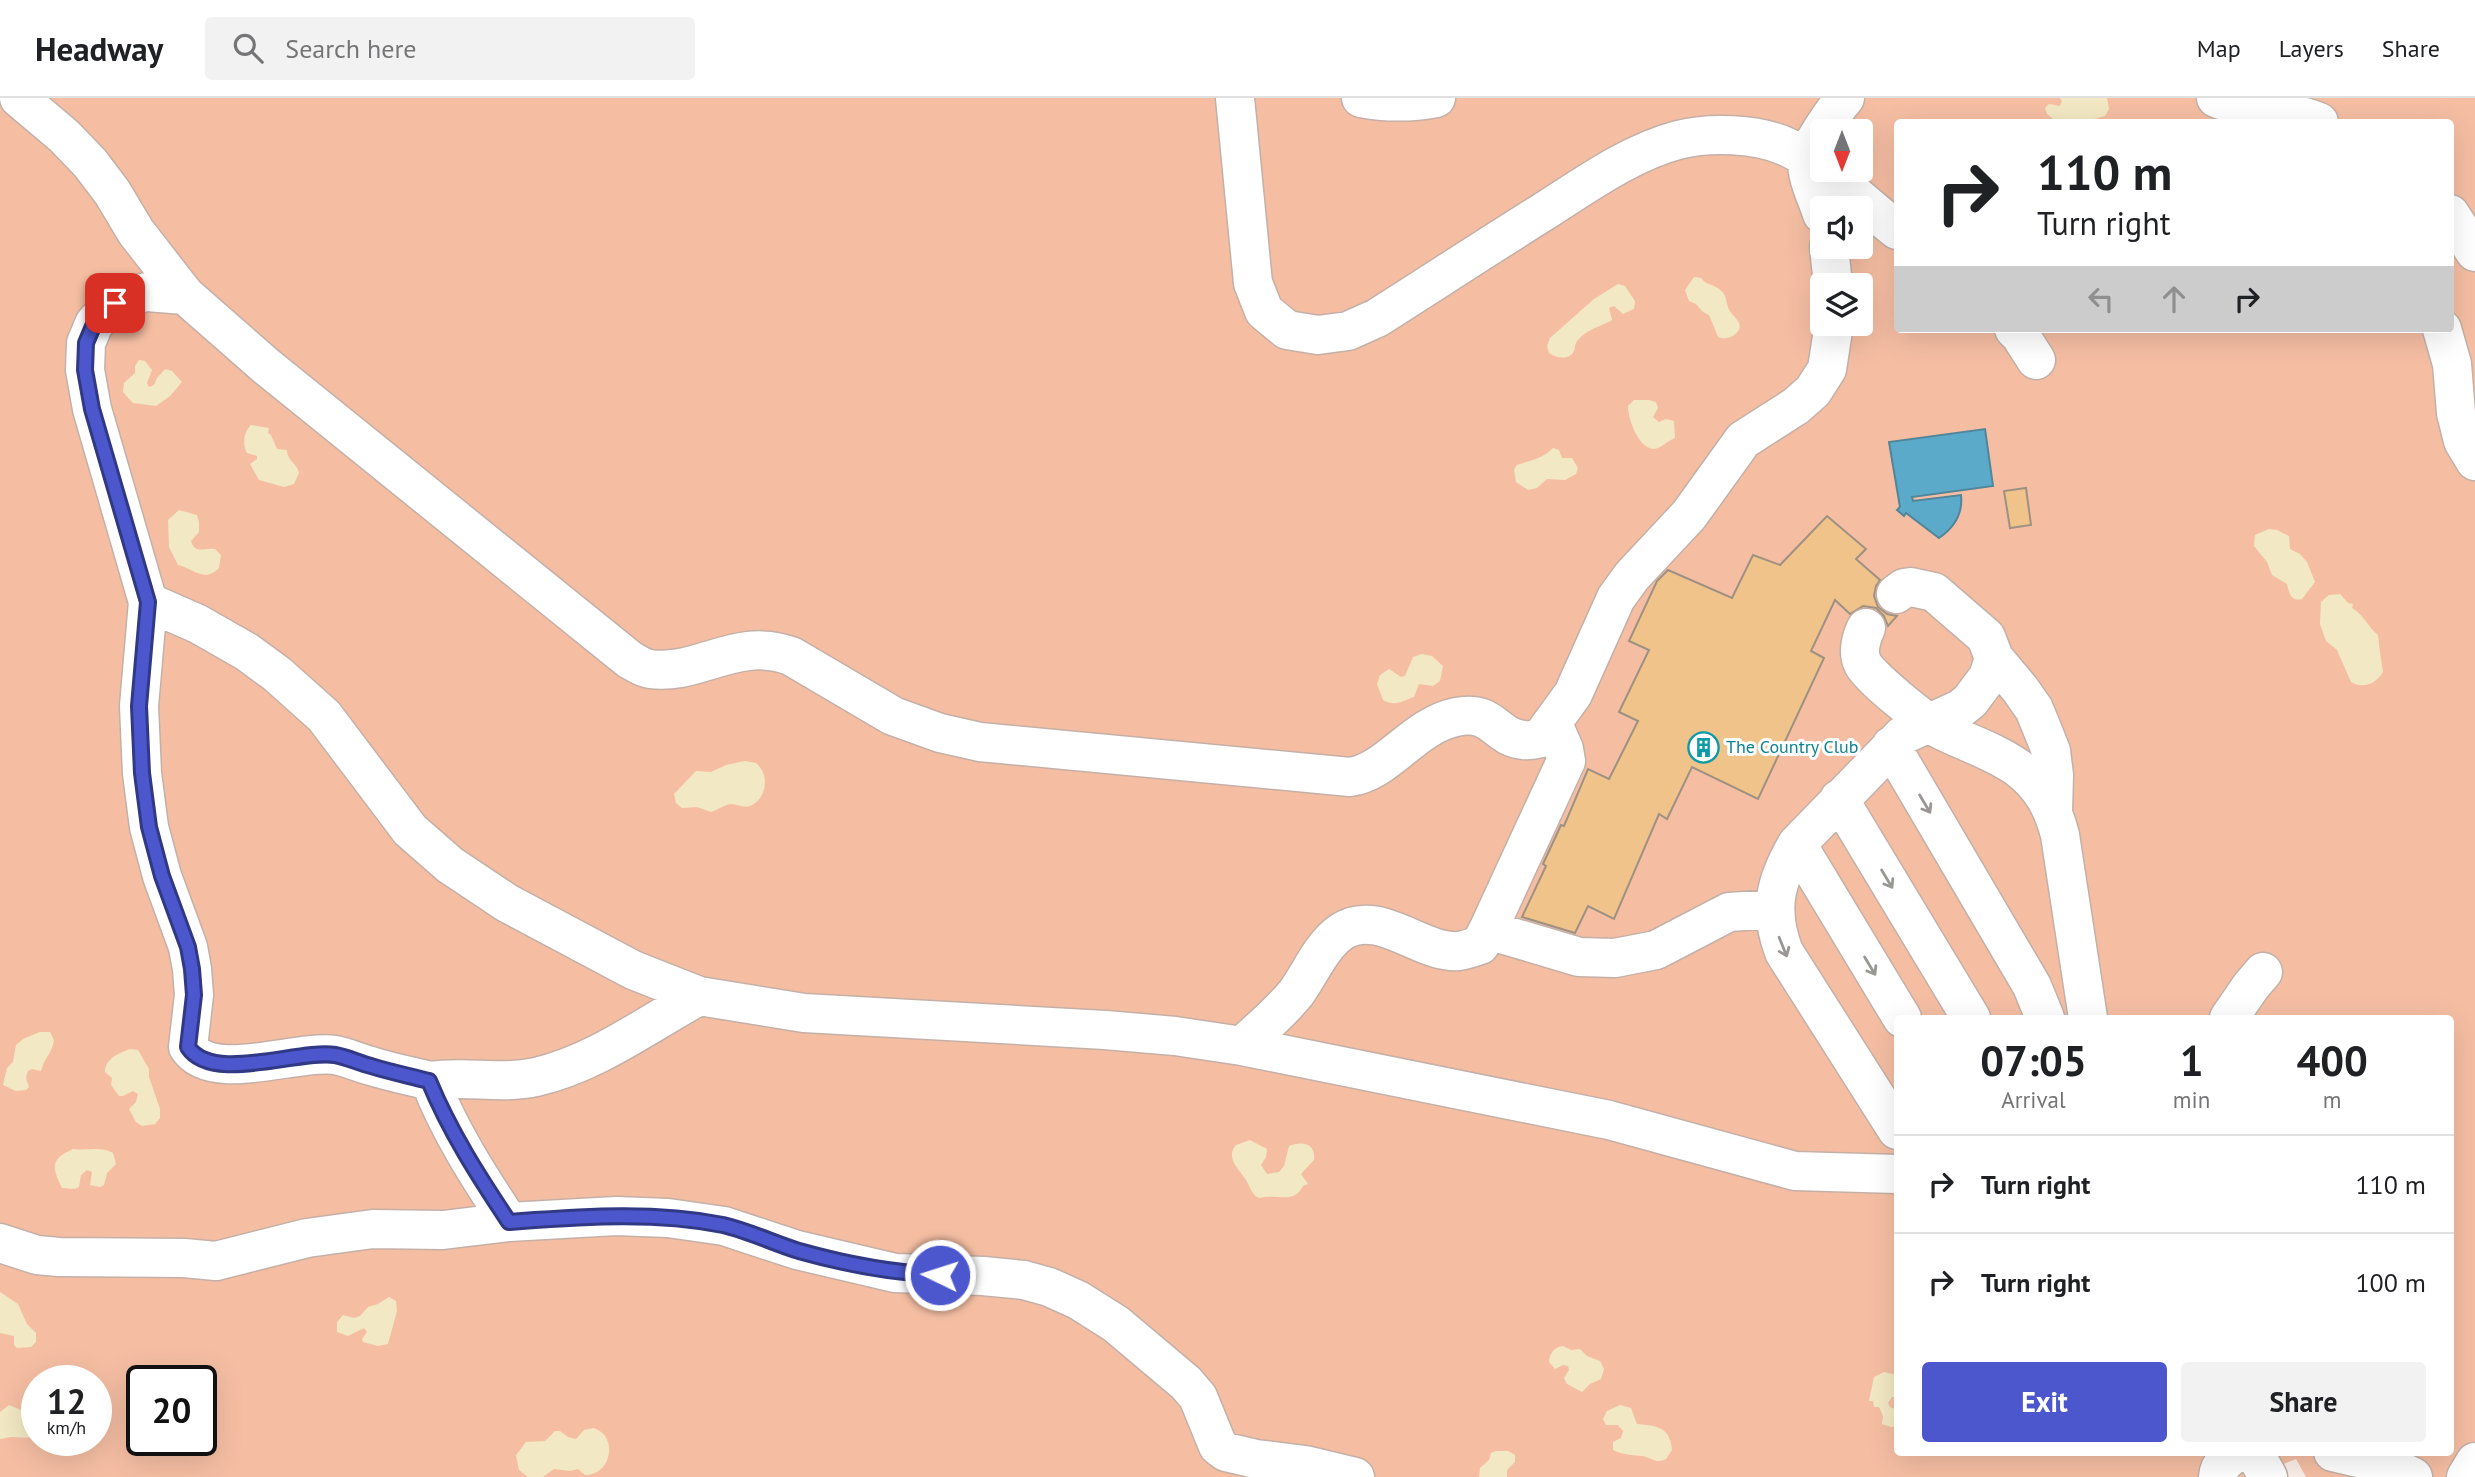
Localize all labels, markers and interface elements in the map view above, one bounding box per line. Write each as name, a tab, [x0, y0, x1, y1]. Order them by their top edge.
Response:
search box	[205, 17, 695, 80]
text: Headway	[35, 27, 163, 70]
icon: search	[229, 29, 267, 67]
text: Search here	[285, 32, 416, 65]
text: Map	[2197, 33, 2241, 64]
text: Layers	[2279, 33, 2344, 64]
text: Share	[2382, 33, 2440, 64]
north arrow	[1810, 119, 1872, 182]
map controls	[1810, 119, 1873, 336]
text: 110 m	[2037, 140, 2172, 204]
icon: right	[1922, 147, 2013, 238]
button: sound	[1810, 196, 1873, 259]
text: Turn right	[2037, 202, 2171, 244]
pin	[85, 273, 145, 333]
button: layers	[1810, 273, 1873, 336]
icon: left	[2082, 280, 2120, 318]
icon: ahead	[2155, 280, 2193, 318]
icon: right	[2228, 280, 2266, 318]
icon: arrive	[96, 284, 134, 322]
building icon: The Country Club	[1686, 730, 1720, 764]
place label: The Country Club	[1726, 735, 1858, 758]
one-way arrow	[1918, 794, 1932, 814]
one-way arrow	[1880, 868, 1894, 888]
one-way arrow	[1778, 936, 1791, 957]
one-way arrow	[1863, 955, 1877, 975]
text: 07:05	[1980, 1033, 2087, 1088]
text: 1	[2180, 1033, 2203, 1088]
text: 400	[2296, 1033, 2368, 1088]
text: Arrival	[2001, 1085, 2066, 1114]
text: min	[2173, 1085, 2210, 1114]
text: m	[2323, 1085, 2341, 1114]
icon: right	[1922, 1165, 1960, 1203]
text: Turn right	[1981, 1168, 2090, 1201]
text: 110 m	[2355, 1168, 2426, 1201]
position arrow	[903, 1238, 977, 1312]
icon: right	[1922, 1263, 1960, 1301]
text: Turn right	[1981, 1266, 2090, 1299]
text: 100 m	[2355, 1266, 2426, 1299]
button: Exit	[1922, 1362, 2167, 1442]
button: Share	[2181, 1362, 2426, 1442]
speed limit sign: 20	[126, 1365, 217, 1456]
text: 12	[47, 1378, 86, 1424]
text: km/h	[47, 1416, 86, 1439]

